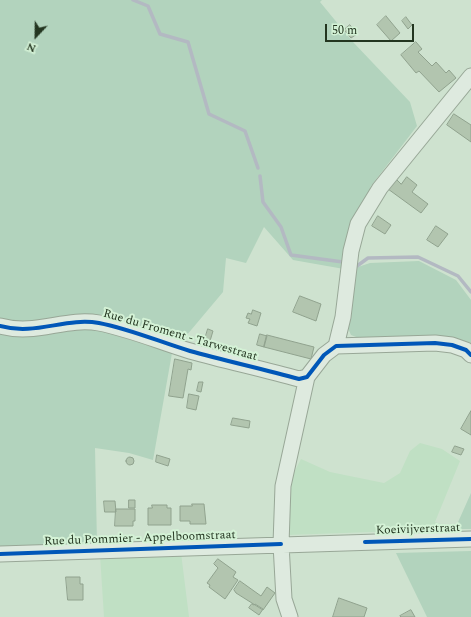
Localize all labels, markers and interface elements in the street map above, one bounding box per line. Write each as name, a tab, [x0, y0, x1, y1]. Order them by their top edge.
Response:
north arrow	[16, 16, 56, 56]
scale bar	[327, 16, 416, 42]
text: 50 m	[332, 21, 357, 40]
text: N	[24, 38, 39, 57]
street label: Rue du Froment - Tarwestraat	[101, 307, 259, 365]
street label: Koeivijverstraat	[376, 521, 460, 539]
street label: Rue du Pommier - Appelboomstraat	[44, 528, 236, 550]

